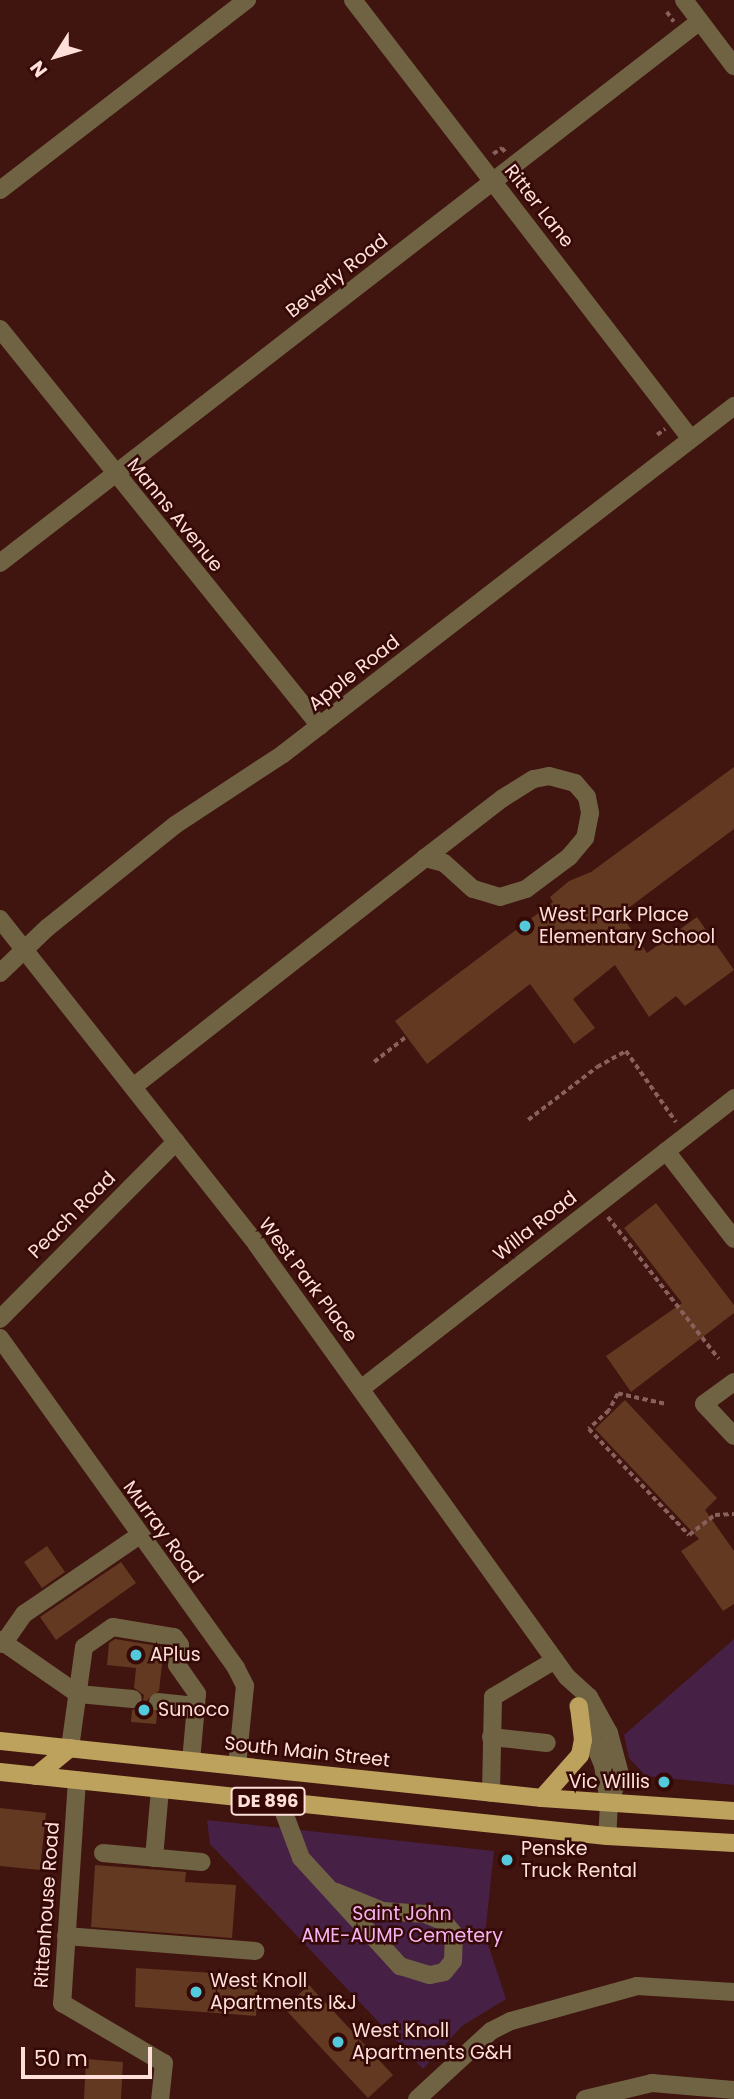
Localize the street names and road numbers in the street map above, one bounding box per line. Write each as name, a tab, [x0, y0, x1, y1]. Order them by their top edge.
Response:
street label: Ritter Lane	[500, 160, 578, 252]
street label: Beverly Road	[282, 229, 392, 323]
street label: Manns Avenue	[122, 453, 228, 577]
street label: Apple Road	[304, 630, 404, 716]
street label: Peach Road	[24, 1167, 120, 1263]
street label: Willa Road	[489, 1186, 581, 1266]
street label: West Park Place	[254, 1213, 362, 1347]
street label: Murray Road	[118, 1476, 208, 1588]
street label: South Main Street	[223, 1732, 391, 1772]
road number: DE 896	[230, 1786, 306, 1815]
street label: Rittenhouse Road	[30, 1821, 64, 1989]

